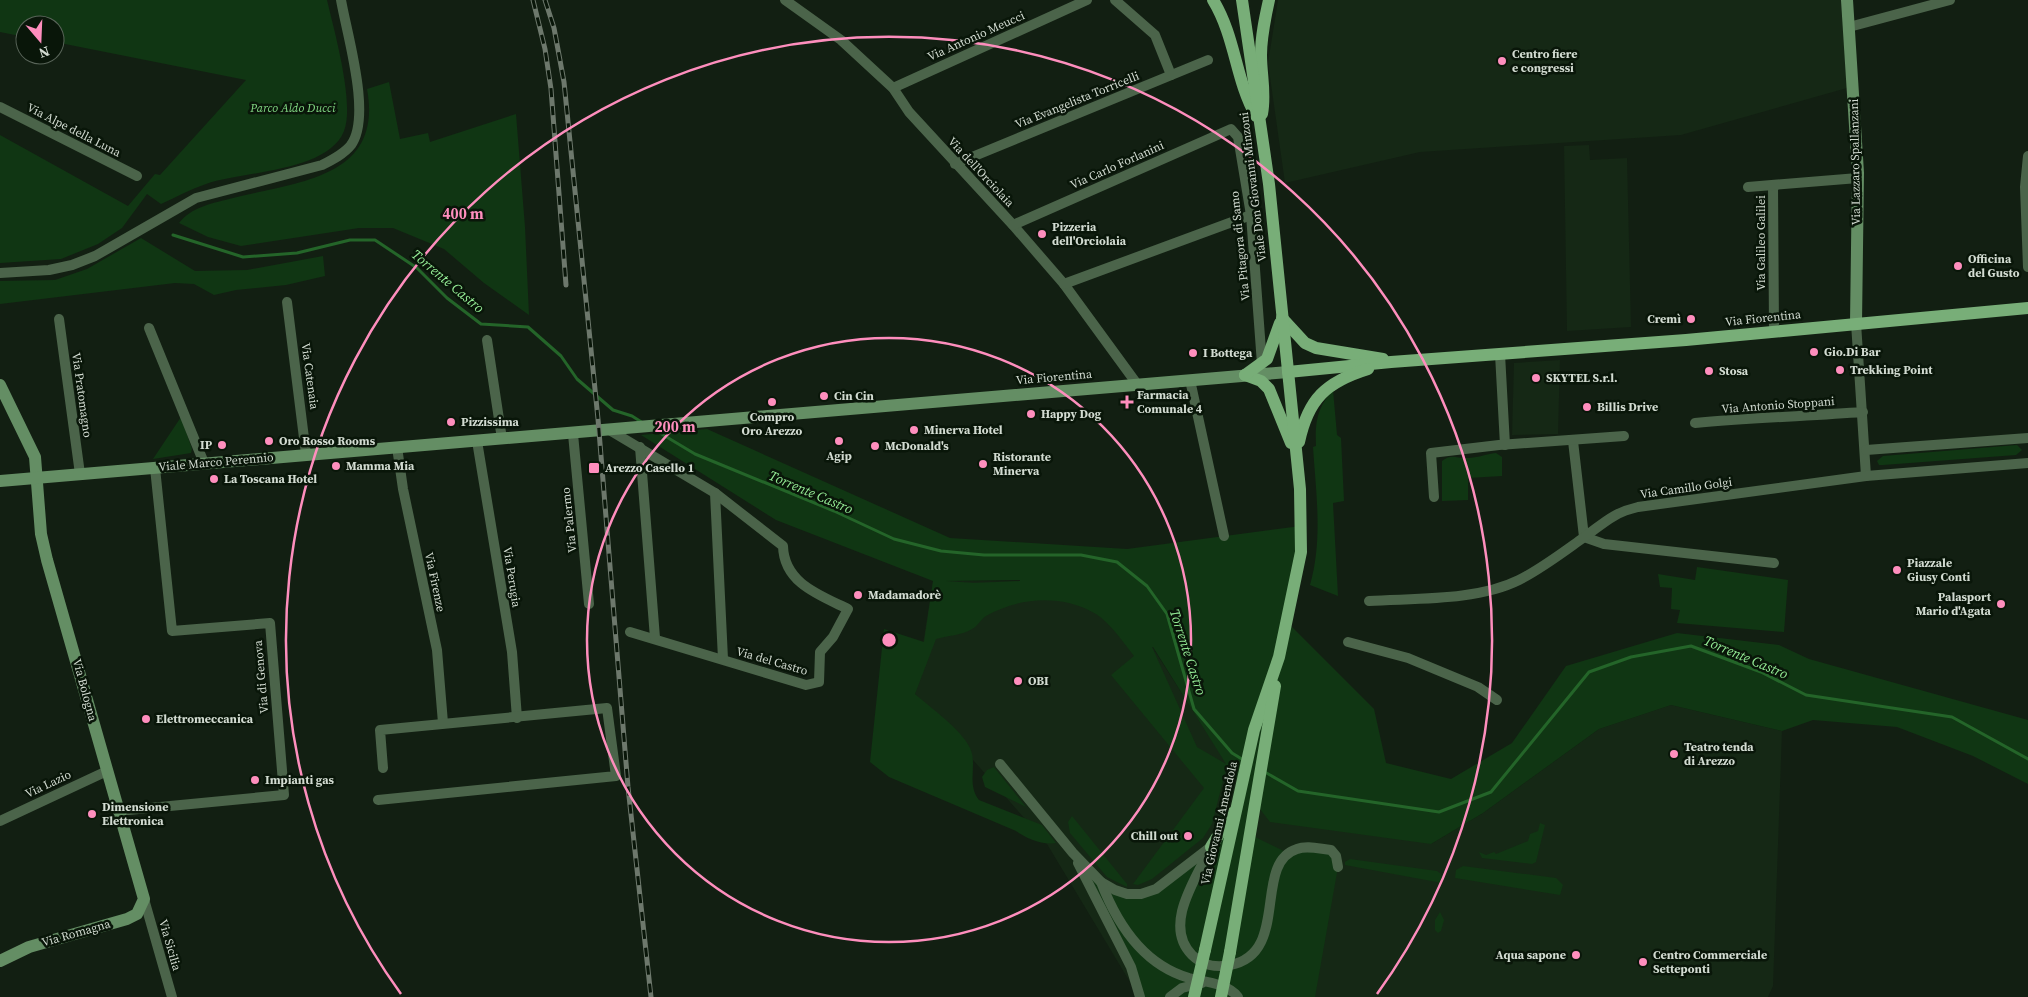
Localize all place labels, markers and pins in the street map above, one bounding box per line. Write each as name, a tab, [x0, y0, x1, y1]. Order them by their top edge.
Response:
place label: Centro fiere e congressi	[1512, 46, 1577, 76]
marker: Centro fiere e congressi	[1496, 55, 1508, 67]
place label: Pizzeria dell'Orciolaia	[1052, 219, 1127, 249]
marker: Pizzeria dell'Orciolaia	[1036, 228, 1048, 240]
place label: Officina del Gusto	[1968, 251, 2020, 281]
marker: Officina del Gusto	[1952, 260, 1964, 272]
place label: Cremì	[1647, 311, 1681, 327]
marker: Cremì	[1685, 313, 1697, 325]
place label: Gio.Di Bar	[1824, 344, 1881, 360]
place label: I Bottega	[1203, 345, 1253, 361]
marker: Gio.Di Bar	[1808, 346, 1820, 358]
marker: I Bottega	[1187, 347, 1199, 359]
place label: Trekking Point	[1850, 362, 1933, 378]
place label: Stosa	[1719, 363, 1749, 379]
marker: Trekking Point	[1834, 364, 1846, 376]
marker: Stosa	[1703, 365, 1715, 377]
place label: SKYTEL S.r.l.	[1546, 370, 1618, 386]
marker: SKYTEL S.r.l.	[1530, 372, 1542, 384]
place label: Farmacia Comunale 4	[1137, 387, 1203, 417]
place label: Cin Cin	[834, 388, 874, 404]
marker: Cin Cin	[818, 390, 830, 402]
marker: Compro Oro Arezzo	[766, 396, 778, 408]
marker: Farmacia Comunale 4	[1121, 396, 1133, 408]
place label: Billis Drive	[1597, 399, 1658, 415]
marker: Billis Drive	[1581, 401, 1593, 413]
place label: Happy Dog	[1041, 406, 1102, 422]
marker: Happy Dog	[1025, 408, 1037, 420]
place label: Compro Oro Arezzo	[742, 409, 803, 439]
place label: Pizzissima	[461, 414, 520, 430]
marker: Pizzissima	[445, 416, 457, 428]
place label: Minerva Hotel	[924, 422, 1003, 438]
marker: Minerva Hotel	[908, 424, 920, 436]
place label: Oro Rosso Rooms	[279, 433, 376, 449]
marker: Oro Rosso Rooms	[263, 435, 275, 447]
marker: Agip	[833, 435, 845, 447]
place label: IP	[200, 437, 213, 453]
place label: McDonald's	[885, 438, 949, 454]
marker: IP	[216, 439, 228, 451]
marker: McDonald's	[869, 440, 881, 452]
place label: Agip	[826, 448, 852, 464]
place label: Ristorante Minerva	[993, 449, 1051, 479]
place label: Mamma Mia	[346, 458, 415, 474]
marker: Ristorante Minerva	[977, 458, 989, 470]
marker: Mamma Mia	[330, 460, 342, 472]
place label: Arezzo Casello 1	[605, 460, 694, 476]
marker: Arezzo Casello 1	[587, 461, 601, 475]
place label: La Toscana Hotel	[224, 471, 317, 487]
marker: La Toscana Hotel	[208, 473, 220, 485]
place label: Piazzale Giusy Conti	[1907, 555, 1970, 585]
marker: Piazzale Giusy Conti	[1891, 564, 1903, 576]
place label: Madamadorè	[868, 587, 941, 603]
marker: Madamadorè	[852, 589, 864, 601]
place label: Palasport Mario d'Agata	[1916, 589, 1992, 619]
marker: Palasport Mario d'Agata	[1995, 598, 2007, 610]
centre of rings	[880, 631, 898, 649]
place label: OBI	[1028, 673, 1049, 689]
marker: OBI	[1012, 675, 1024, 687]
place label: Elettromeccanica	[156, 711, 254, 727]
marker: Elettromeccanica	[140, 713, 152, 725]
place label: Teatro tenda di Arezzo	[1684, 739, 1754, 769]
marker: Teatro tenda di Arezzo	[1668, 748, 1680, 760]
place label: Impianti gas	[265, 772, 335, 788]
marker: Impianti gas	[249, 774, 261, 786]
place label: Dimensione Elettronica	[102, 799, 168, 829]
marker: Dimensione Elettronica	[86, 808, 98, 820]
place label: Chill out	[1131, 828, 1179, 844]
marker: Chill out	[1182, 830, 1194, 842]
place label: Aqua sapone	[1496, 947, 1566, 963]
place label: Centro Commerciale Setteponti	[1653, 947, 1767, 977]
marker: Aqua sapone	[1570, 949, 1582, 961]
marker: Centro Commerciale Setteponti	[1637, 956, 1649, 968]

